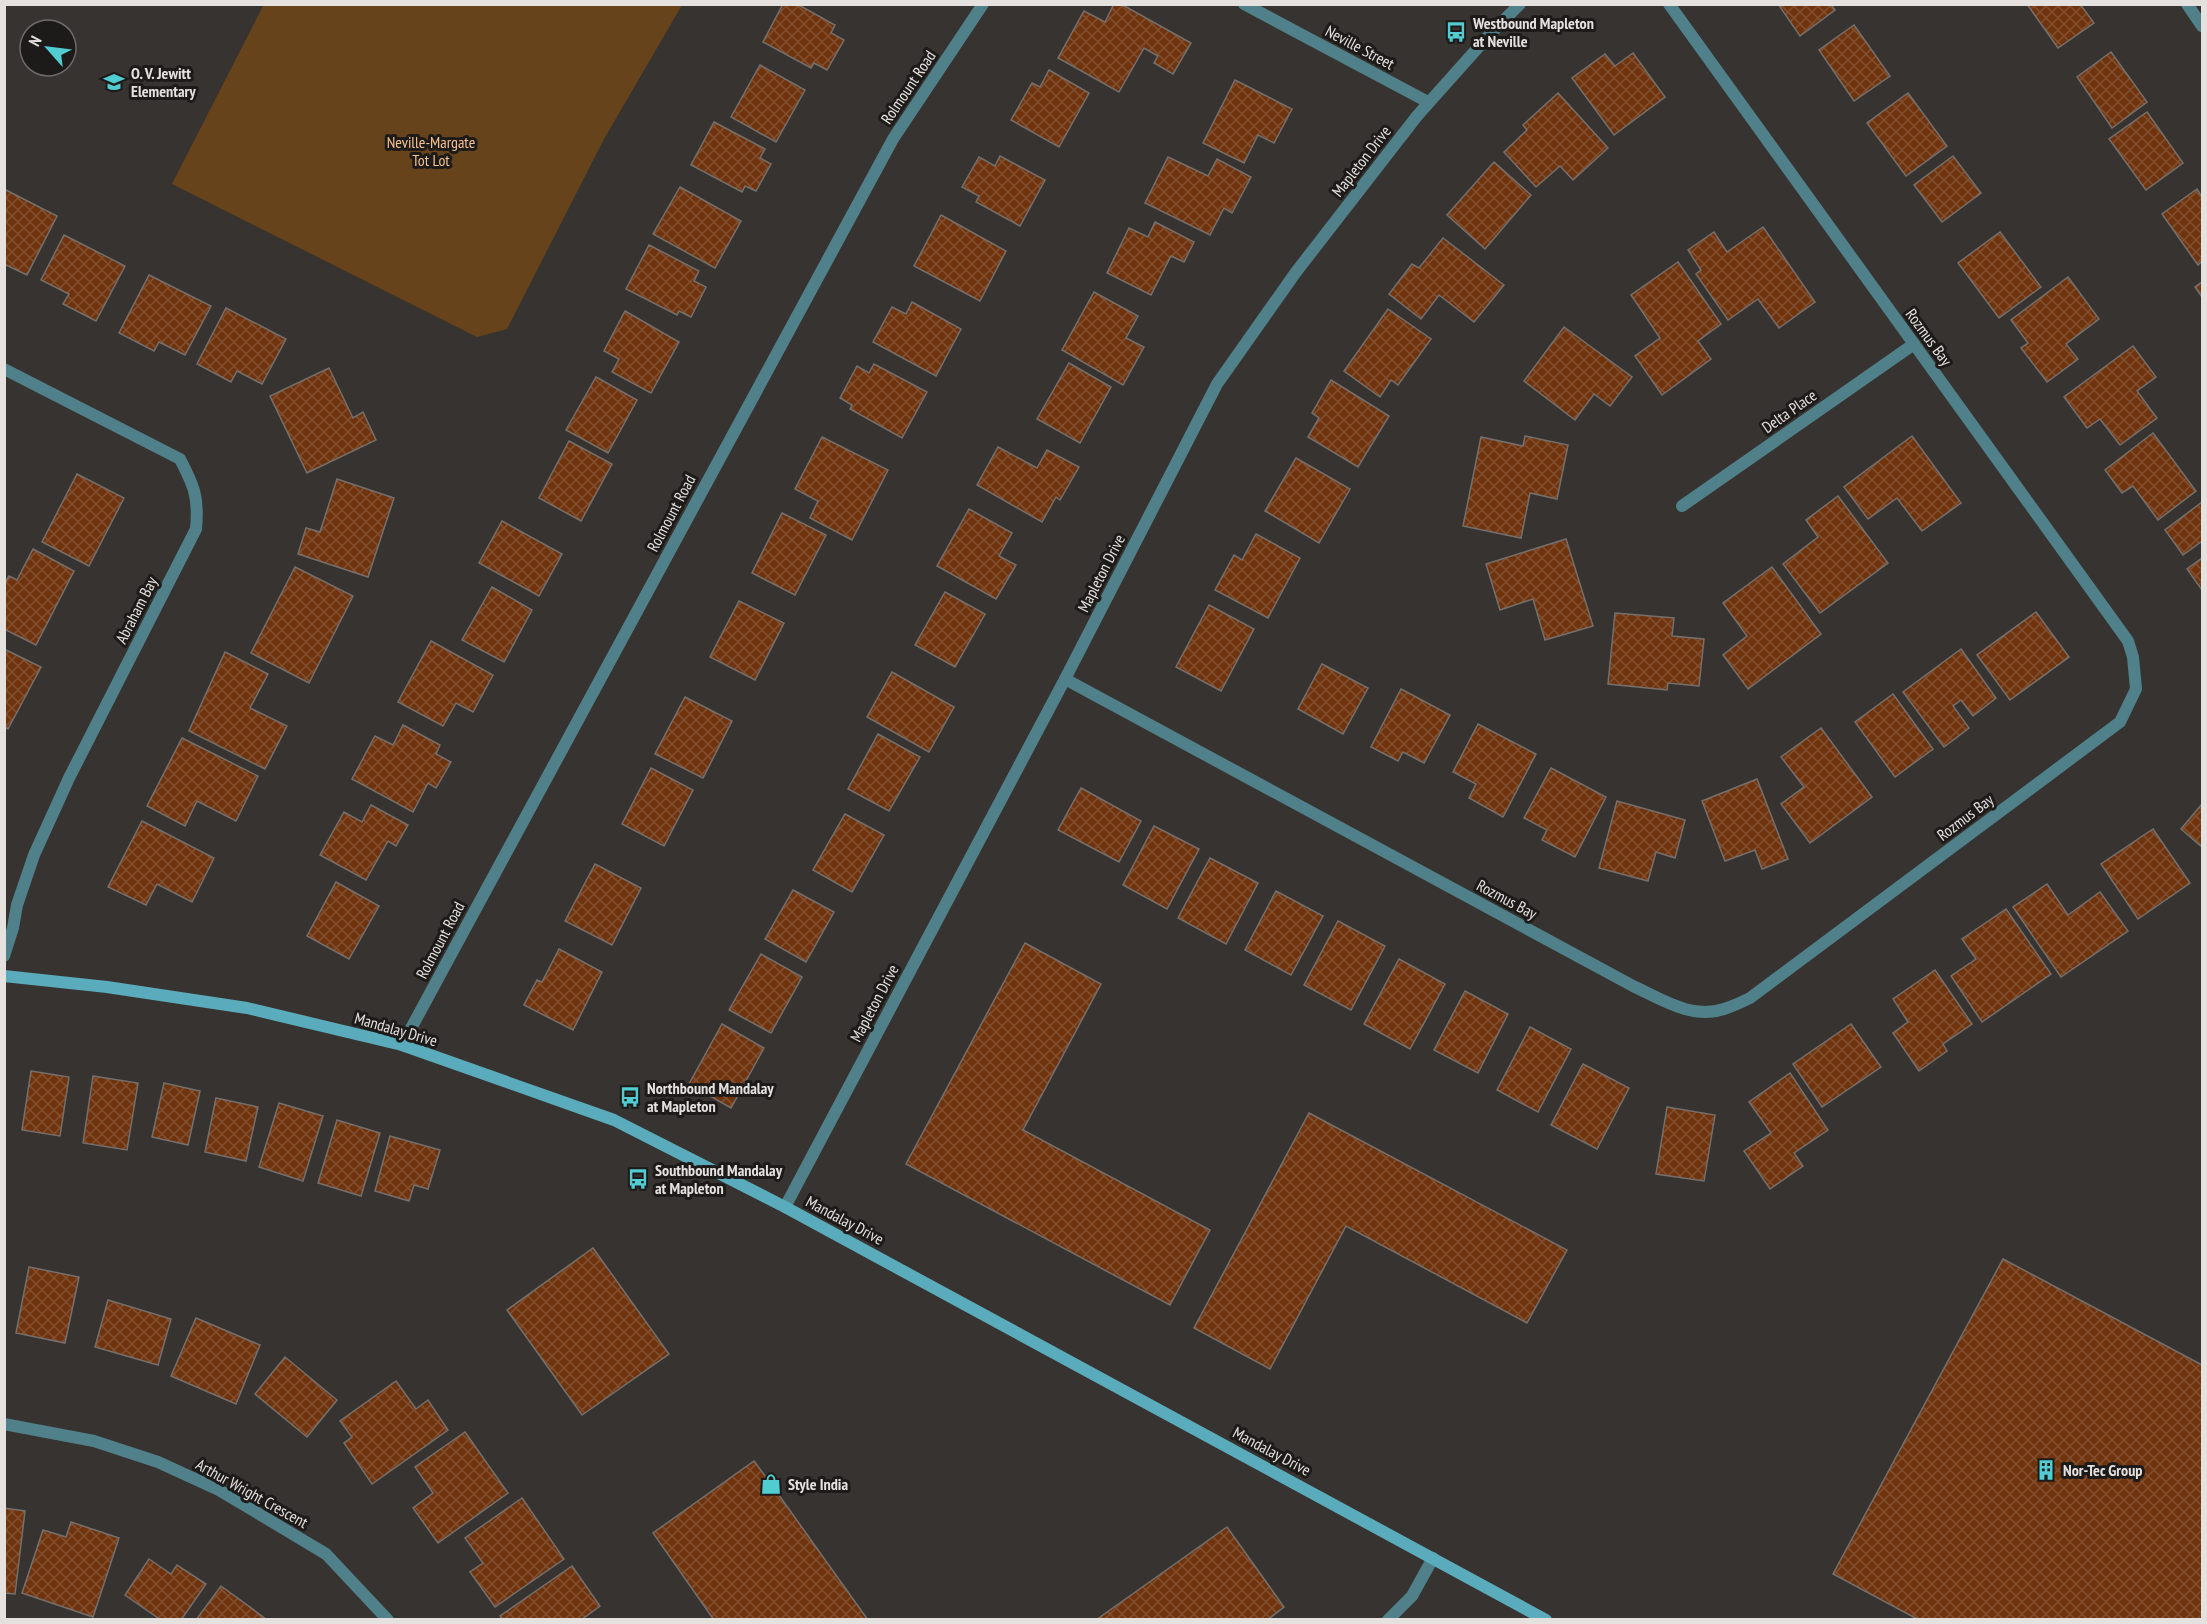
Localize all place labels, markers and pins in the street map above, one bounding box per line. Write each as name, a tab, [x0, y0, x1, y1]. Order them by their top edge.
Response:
place label: Westbound Mapleton at Neville	[1472, 13, 1594, 51]
bus stop icon: Westbound Mapleton at Neville	[1444, 20, 1468, 44]
place label: O. V. Jewitt Elementary	[131, 63, 196, 101]
school or university icon: O. V. Jewitt Elementary	[102, 70, 126, 94]
place label: Northbound Mandalay at Mapleton	[647, 1078, 774, 1116]
bus stop icon: Northbound Mandalay at Mapleton	[618, 1085, 642, 1109]
place label: Southbound Mandalay at Mapleton	[655, 1160, 783, 1198]
bus stop icon: Southbound Mandalay at Mapleton	[626, 1167, 650, 1191]
building icon: Nor-Tec Group	[2034, 1458, 2058, 1482]
place label: Nor-Tec Group	[2063, 1460, 2142, 1480]
shop icon: Style India	[759, 1472, 783, 1496]
place label: Style India	[788, 1474, 848, 1494]

